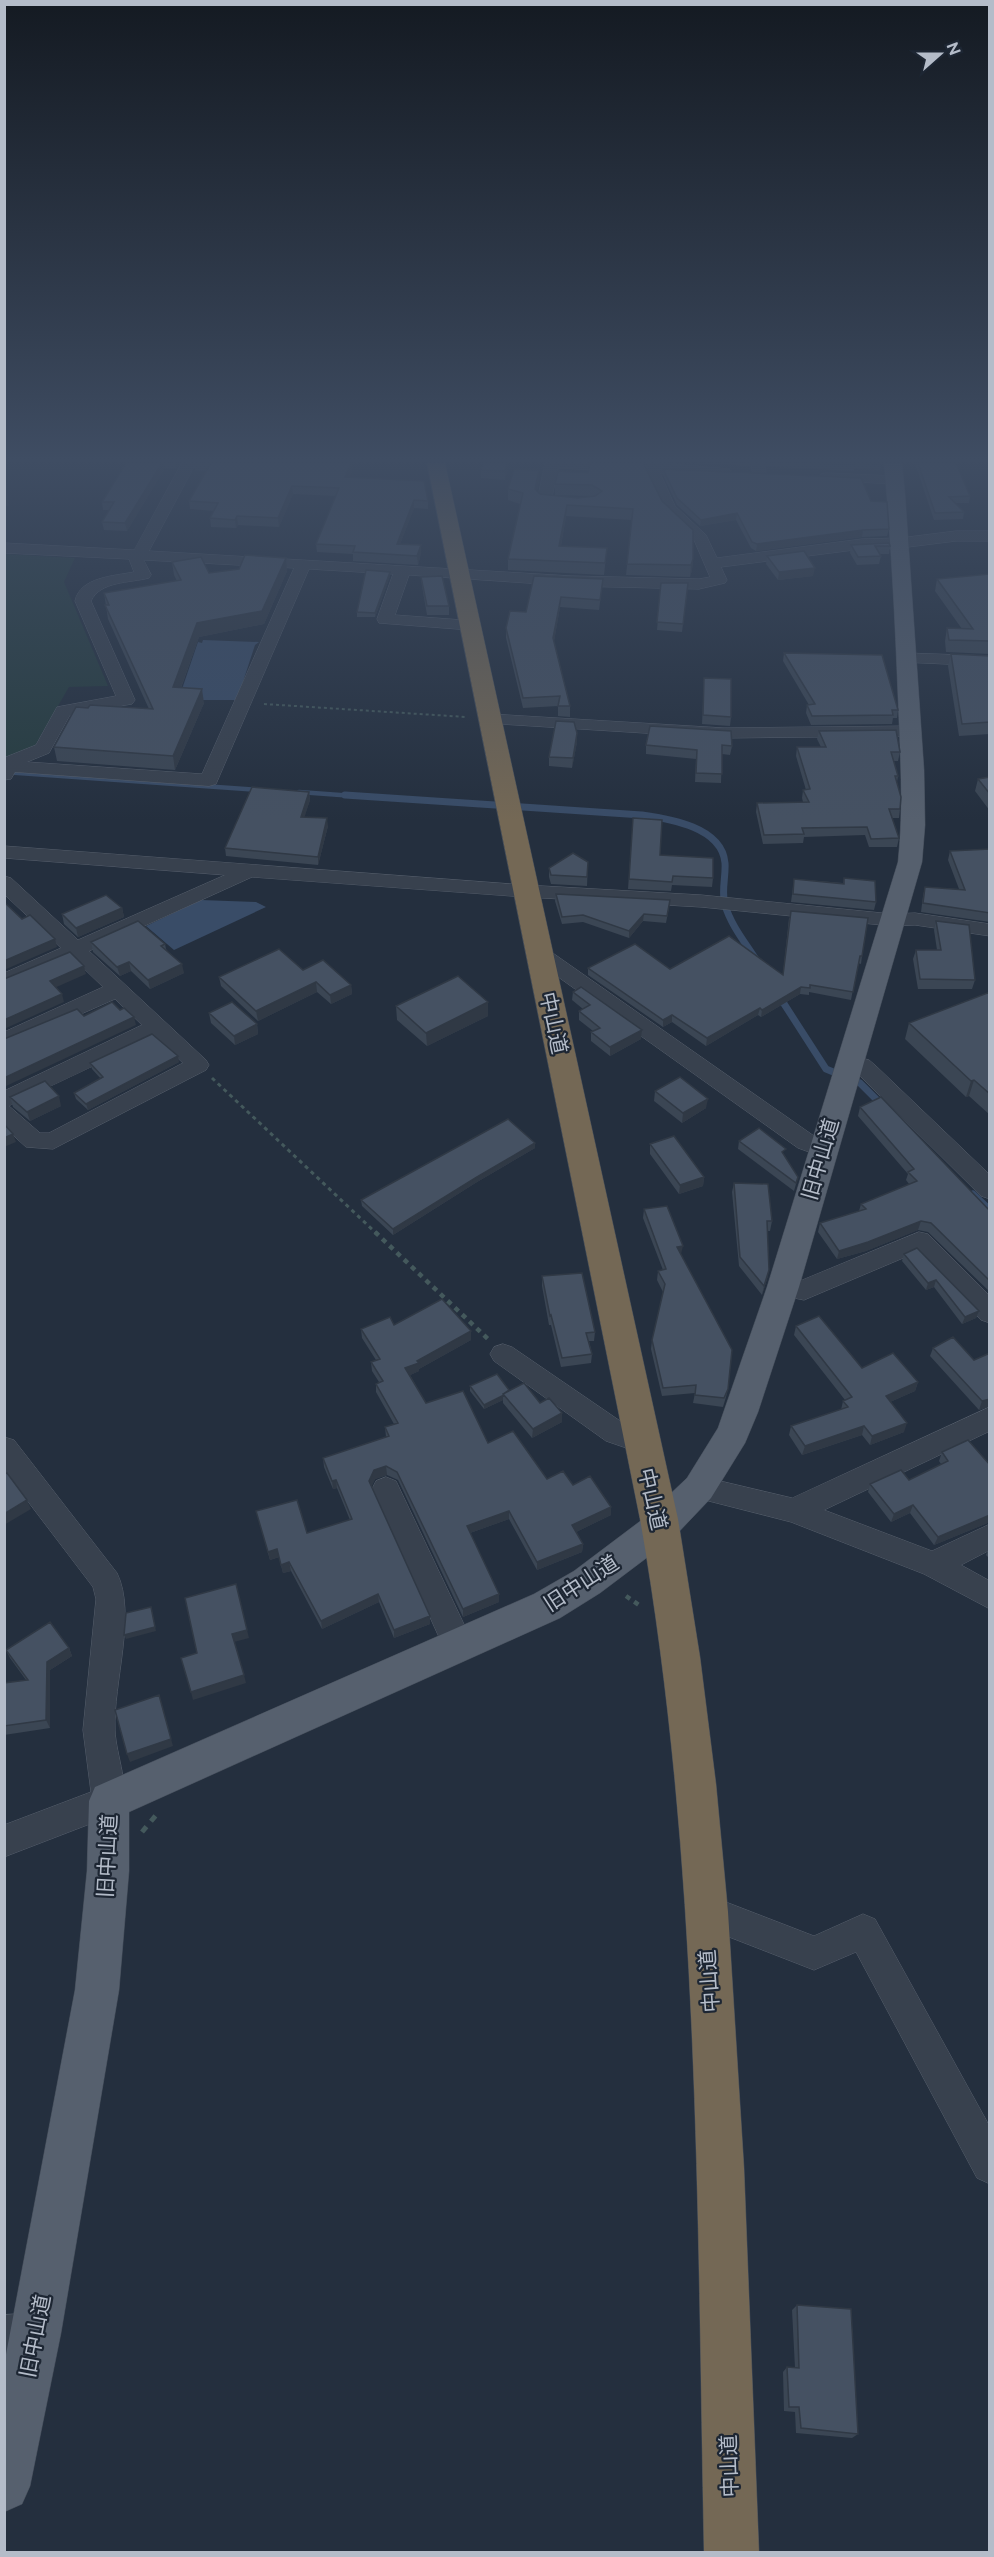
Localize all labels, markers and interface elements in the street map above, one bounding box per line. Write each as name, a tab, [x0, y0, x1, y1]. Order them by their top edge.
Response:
north arrow	[910, 24, 970, 84]
text: N	[942, 40, 965, 58]
street label: 中山道	[535, 990, 573, 1056]
street label: 旧中山道	[796, 1115, 844, 1203]
street label: 中山道	[634, 1465, 672, 1533]
street label: 旧中山道	[539, 1550, 623, 1616]
street label: 旧中山道	[92, 1813, 122, 1899]
street label: 中山道	[694, 1949, 724, 2013]
street label: 旧中山道	[15, 2292, 55, 2380]
street label: 中山道	[715, 2434, 743, 2498]

